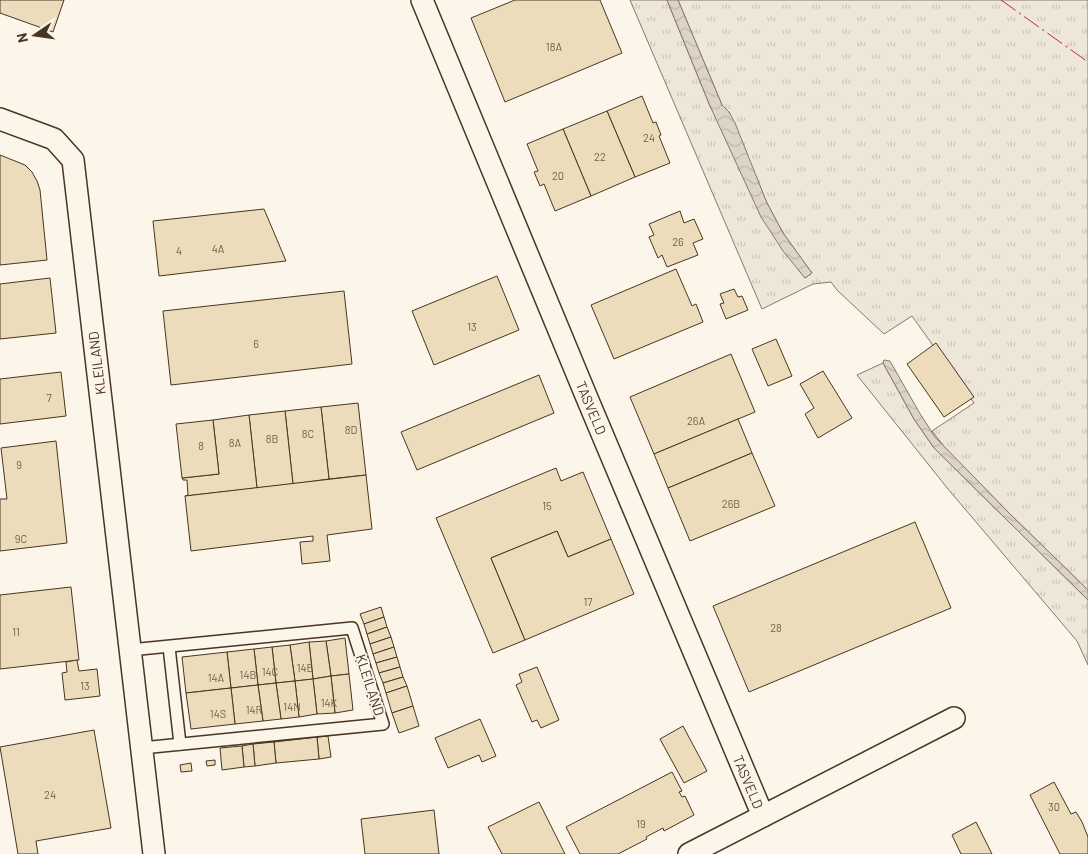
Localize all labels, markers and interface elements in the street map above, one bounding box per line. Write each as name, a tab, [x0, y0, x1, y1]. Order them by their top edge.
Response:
north arrow	[10, 10, 60, 60]
text: N	[13, 32, 31, 44]
house number: 18A	[546, 40, 562, 53]
house number: 24	[643, 131, 655, 144]
house number: 22	[594, 150, 606, 163]
house number: 20	[552, 169, 564, 182]
house number: 26	[672, 235, 684, 248]
house number: 4A	[212, 242, 225, 255]
house number: 4	[176, 244, 182, 257]
house number: 13	[467, 320, 477, 333]
street label: KLEILAND	[84, 330, 109, 396]
house number: 6	[253, 337, 259, 350]
street label: TASVELD	[573, 379, 610, 437]
house number: 7	[46, 391, 52, 404]
house number: 26A	[687, 414, 705, 427]
house number: 8D	[345, 423, 357, 436]
house number: 8C	[302, 427, 314, 440]
house number: 8B	[266, 432, 278, 445]
house number: 8A	[229, 436, 242, 449]
house number: 8	[198, 439, 204, 452]
house number: 9	[16, 458, 22, 471]
house number: 26B	[722, 497, 740, 510]
house number: 15	[542, 499, 552, 512]
house number: 9C	[15, 532, 27, 545]
house number: 17	[583, 595, 593, 608]
house number: 28	[770, 621, 782, 634]
house number: 11	[12, 625, 20, 638]
street label: KLEILAND	[353, 652, 388, 718]
house number: 14E	[297, 661, 314, 674]
house number: 14C	[262, 665, 278, 678]
house number: 14B	[240, 668, 257, 681]
house number: 14A	[208, 671, 225, 684]
house number: 13	[80, 679, 90, 692]
house number: 14K	[321, 696, 338, 709]
house number: 14N	[283, 700, 301, 713]
house number: 14R	[246, 703, 263, 716]
house number: 14S	[210, 707, 226, 720]
street label: TASVELD	[730, 753, 767, 811]
house number: 24	[44, 788, 56, 801]
house number: 30	[1048, 800, 1060, 813]
house number: 19	[636, 817, 646, 830]

